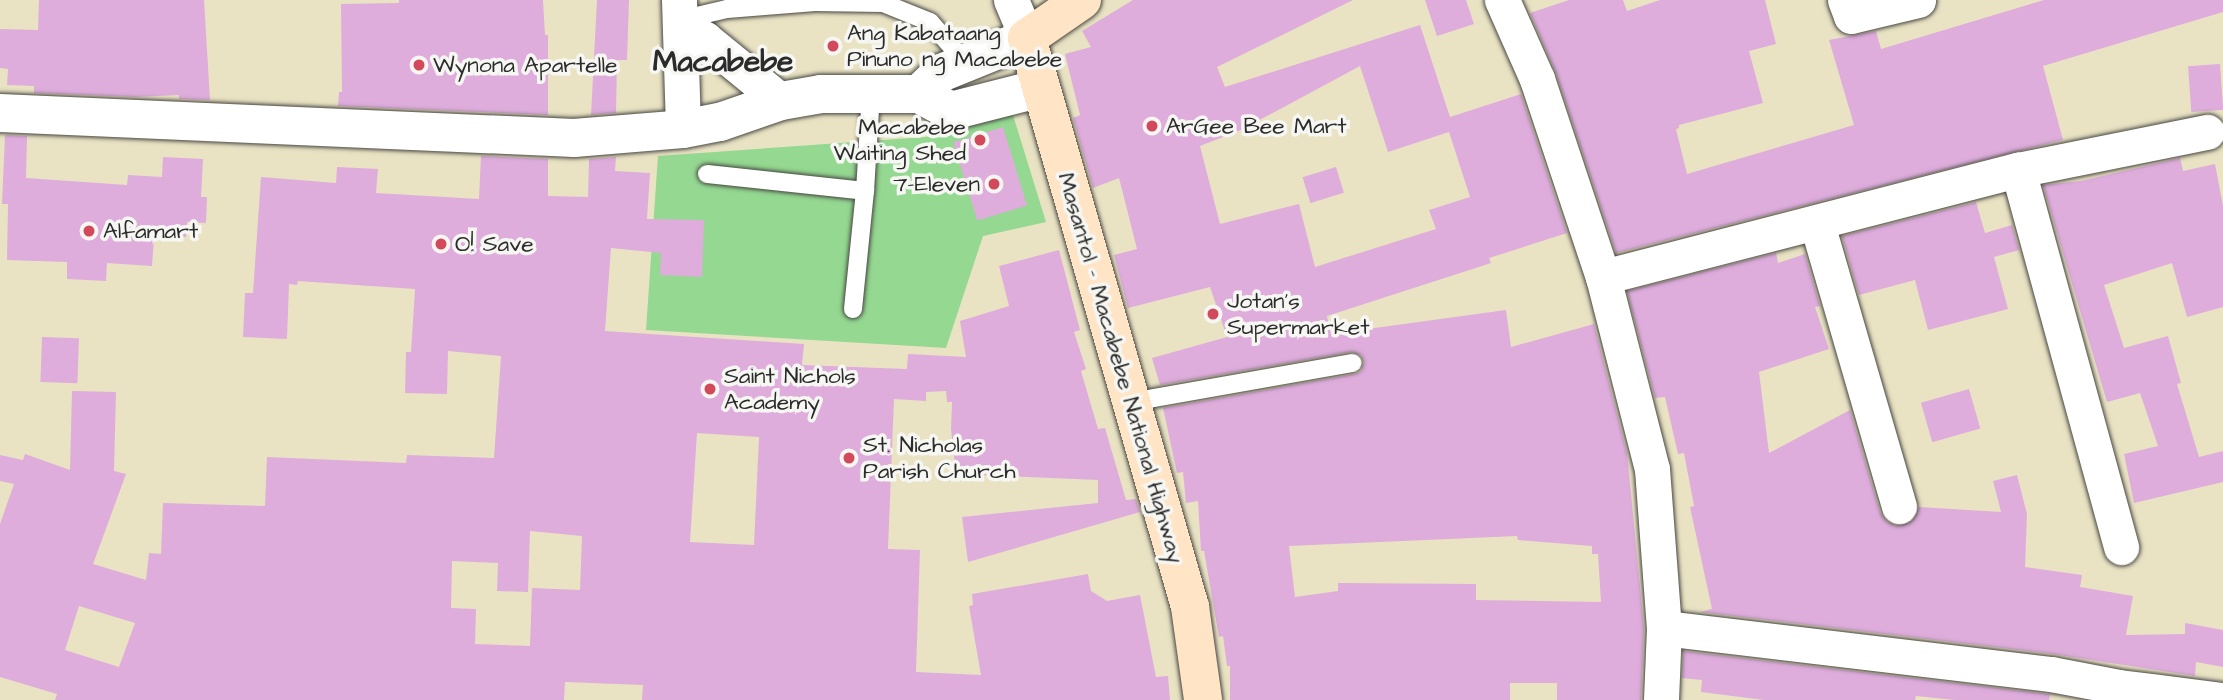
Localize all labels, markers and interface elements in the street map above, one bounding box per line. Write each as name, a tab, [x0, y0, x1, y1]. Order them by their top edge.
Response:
place label: Ang Kabataang Pinuno ng Macabebe	[847, 19, 1062, 73]
marker: Ang Kabataang Pinuno ng Macabebe	[825, 38, 841, 54]
district label: Macabebe	[653, 44, 793, 80]
place label: Wynona Apartelle	[433, 51, 617, 79]
marker: Wynona Apartelle	[411, 57, 427, 73]
place label: ArGee Bee Mart	[1166, 112, 1347, 140]
place label: Macabebe Waiting Shed	[833, 113, 966, 167]
marker: ArGee Bee Mart	[1144, 118, 1160, 134]
marker: Macabebe Waiting Shed	[972, 132, 988, 148]
street label: Masantol - Macabebe National Highway	[1052, 169, 1190, 567]
place label: 7-Eleven	[893, 170, 980, 198]
marker: 7-Eleven	[986, 176, 1002, 192]
place label: Alfamart	[103, 217, 198, 245]
marker: Alfamart	[81, 223, 97, 239]
place label: O! Save	[455, 230, 534, 258]
marker: O! Save	[433, 236, 449, 252]
place label: Jotan's Supermarket	[1227, 287, 1370, 341]
marker: Jotan's Supermarket	[1205, 306, 1221, 322]
place label: Saint Nichols Academy	[724, 362, 856, 416]
marker: Saint Nichols Academy	[702, 381, 718, 397]
place label: St. Nicholas Parish Church	[863, 431, 1016, 485]
marker: St. Nicholas Parish Church	[841, 450, 857, 466]

